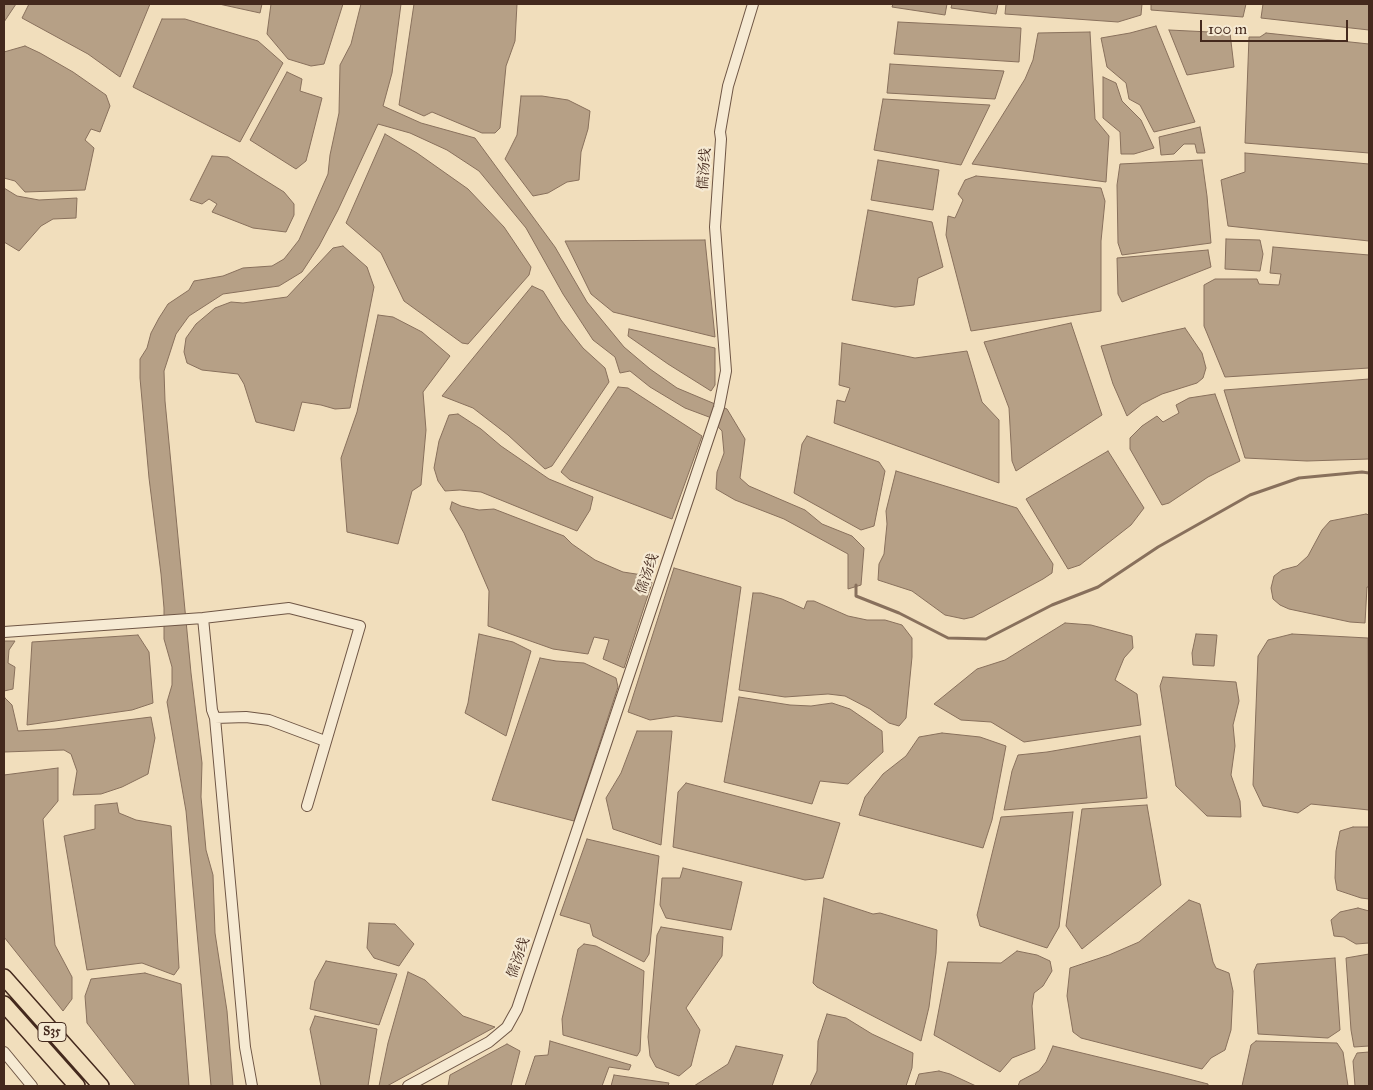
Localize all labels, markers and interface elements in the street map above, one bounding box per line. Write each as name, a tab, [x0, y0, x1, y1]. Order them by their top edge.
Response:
scale bar	[1203, 10, 1350, 42]
text: 100 m	[1208, 20, 1247, 38]
street label: 儒汤线	[695, 147, 715, 191]
street label: 儒汤线	[633, 551, 663, 597]
street label: 儒汤线	[504, 935, 534, 981]
road number: S35	[38, 1022, 66, 1042]

